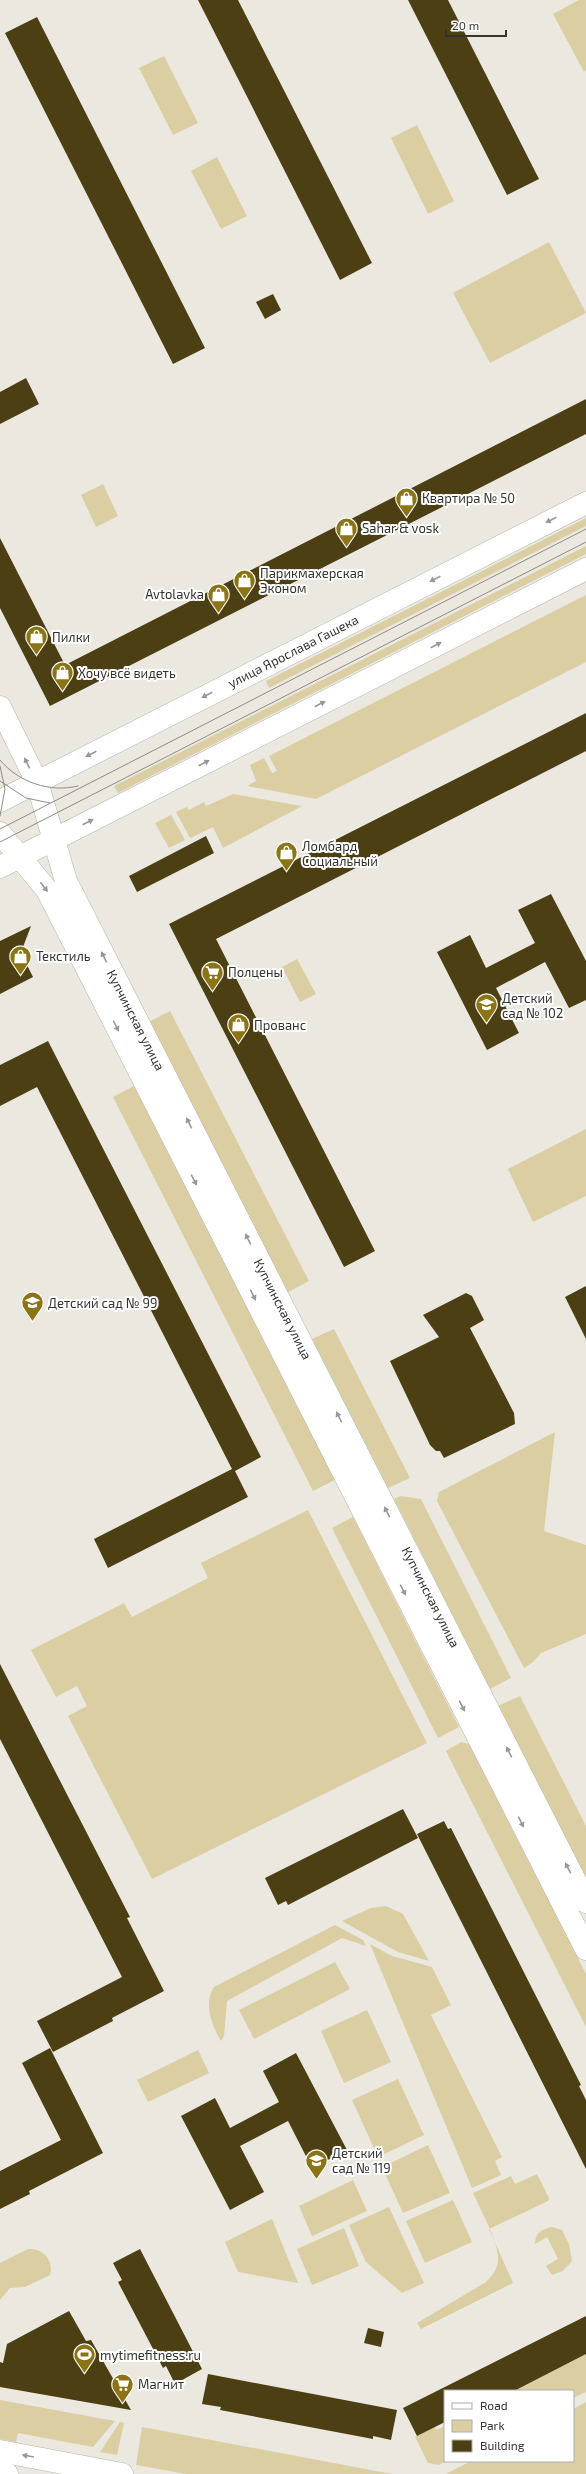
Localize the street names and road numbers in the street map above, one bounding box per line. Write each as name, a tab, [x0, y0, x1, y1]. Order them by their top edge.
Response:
street label: улица Ярослава Гашека	[225, 611, 361, 691]
street label: Купчинская улица	[104, 967, 168, 1073]
street label: Купчинская улица	[251, 1256, 315, 1362]
street label: Купчинская улица	[399, 1544, 463, 1650]

